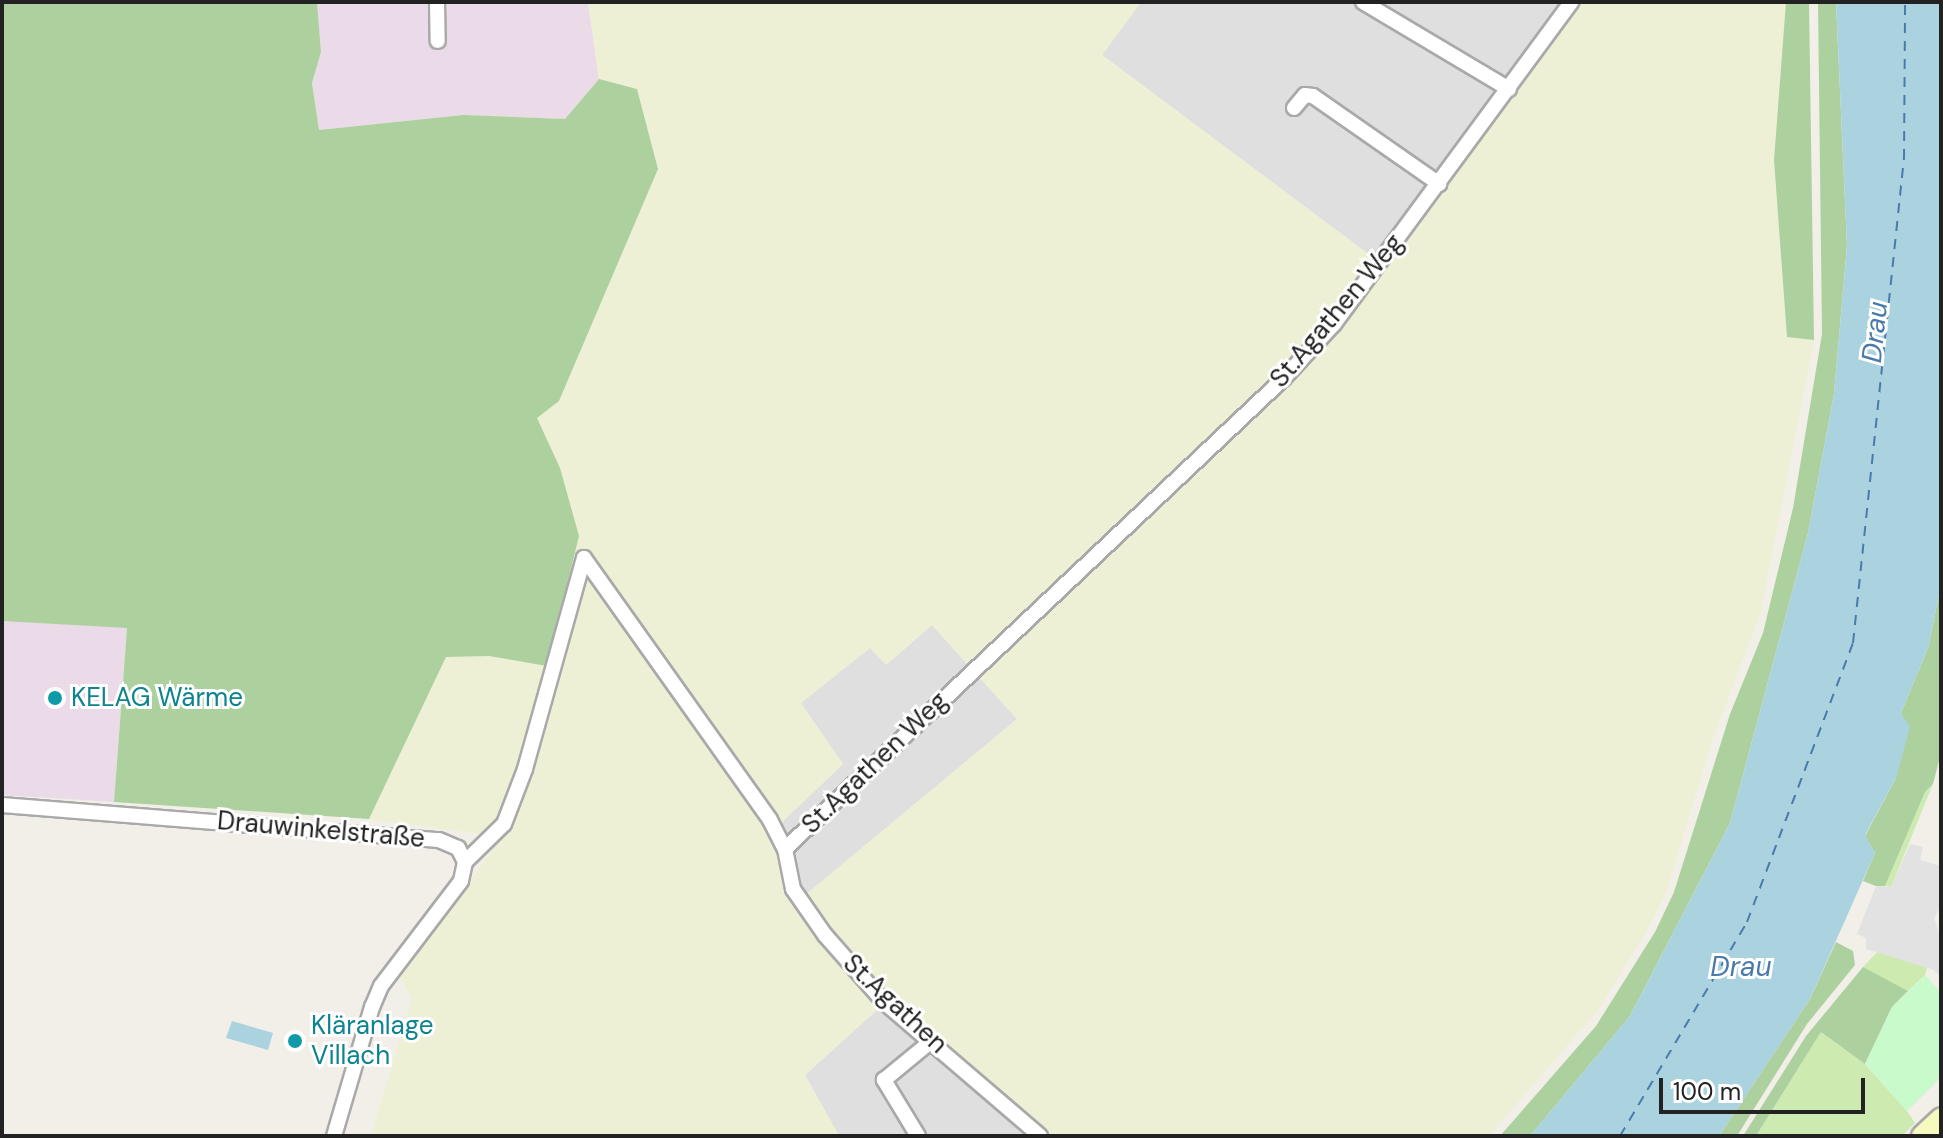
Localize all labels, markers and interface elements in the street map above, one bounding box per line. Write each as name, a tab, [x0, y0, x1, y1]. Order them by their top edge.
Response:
street label: St.Agathen Weg	[1264, 228, 1410, 394]
water label: Drau	[1855, 300, 1895, 364]
place label: KELAG Wärme	[71, 682, 243, 714]
street label: St.Agathen Weg	[796, 686, 954, 840]
marker: KELAG Wärme	[46, 689, 64, 707]
street label: Drauwinkelstraße	[216, 805, 426, 855]
street label: St.Agathen	[837, 948, 953, 1060]
water label: Drau	[1710, 950, 1772, 984]
place label: Kläranlage Villach	[311, 1010, 434, 1072]
marker: Kläranlage Villach	[286, 1032, 304, 1050]
scale bar	[1663, 1062, 1869, 1112]
text: 100 m	[1673, 1076, 1741, 1107]

